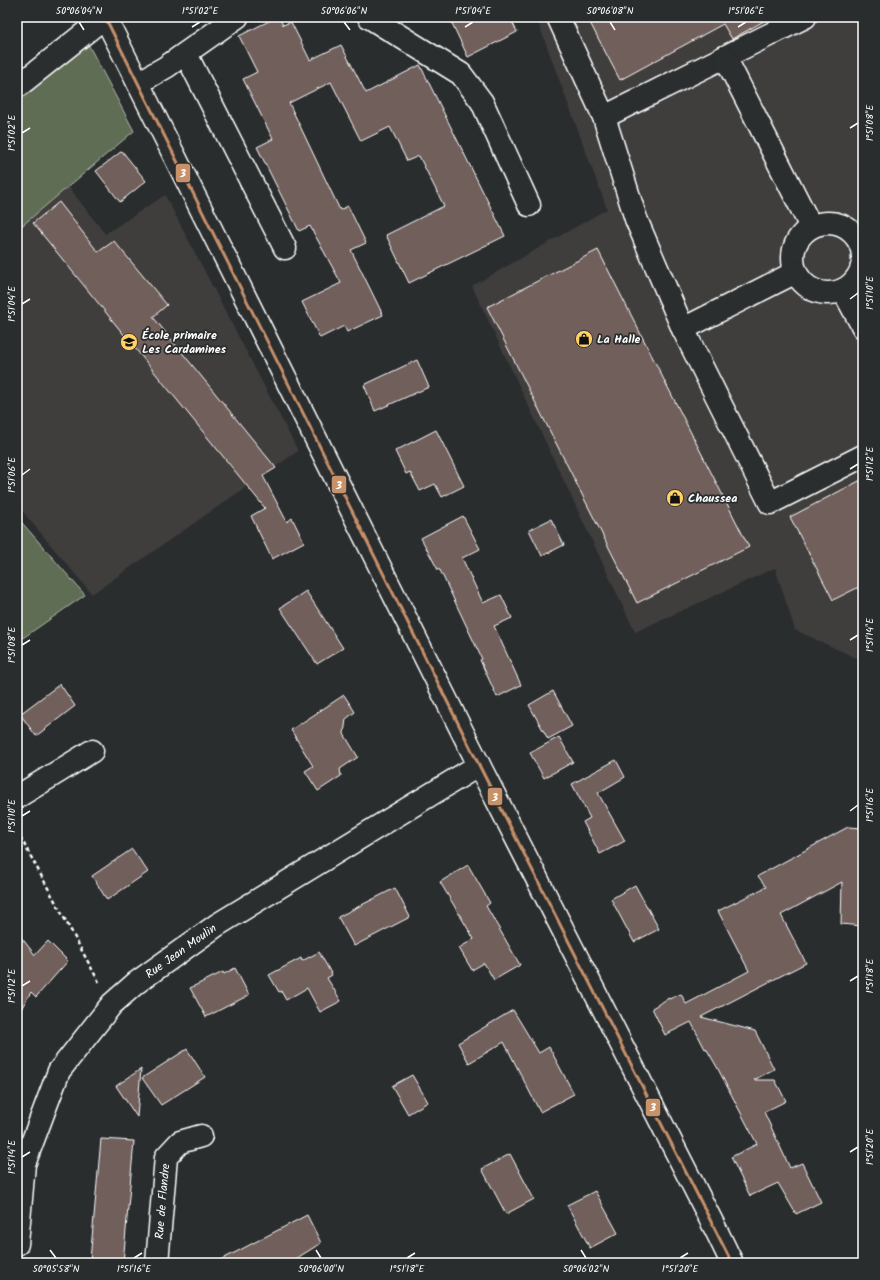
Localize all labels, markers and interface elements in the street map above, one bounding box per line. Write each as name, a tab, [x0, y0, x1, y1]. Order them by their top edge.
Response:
text: 50°06'04"N	[56, 3, 102, 19]
text: 1°51'02"E	[182, 3, 219, 19]
text: 50°06'06"N	[321, 3, 367, 19]
text: 1°51'04"E	[455, 3, 492, 19]
text: 50°06'08"N	[587, 3, 634, 19]
text: 1°51'06"E	[728, 3, 765, 19]
text: 1°51'08"E	[862, 104, 878, 141]
text: 1°51'02"E	[4, 114, 20, 151]
line badge: 3	[175, 163, 191, 183]
text: 3	[179, 165, 186, 183]
text: 1°51'10"E	[862, 275, 878, 310]
text: 1°51'04"E	[4, 285, 20, 322]
place label: École primaire Les Cardamines	[142, 326, 227, 359]
shop icon: La Halle	[574, 329, 594, 349]
place label: La Halle	[597, 330, 641, 349]
school or university icon: École primaire Les Cardamines	[119, 332, 139, 352]
text: 1°51'12"E	[862, 446, 878, 481]
text: 1°51'06"E	[4, 456, 20, 493]
line badge: 3	[331, 475, 347, 494]
text: 3	[335, 477, 342, 495]
shop icon: Chaussea	[665, 488, 685, 508]
place label: Chaussea	[688, 489, 737, 508]
text: 1°51'14"E	[862, 617, 878, 652]
text: 1°51'08"E	[4, 626, 20, 663]
line badge: 3	[487, 787, 503, 806]
text: 1°51'16"E	[862, 787, 878, 822]
text: 3	[491, 789, 498, 807]
text: 1°51'10"E	[4, 798, 20, 833]
street label: Rue Jean Moulin	[141, 919, 220, 983]
text: 1°51'18"E	[862, 957, 878, 993]
text: 1°51'12"E	[4, 968, 20, 1003]
line badge: 3	[645, 1098, 661, 1117]
text: 3	[649, 1099, 656, 1117]
text: 1°51'20"E	[862, 1128, 878, 1165]
text: 1°51'14"E	[4, 1139, 20, 1174]
street label: Rue de Flandre	[150, 1162, 175, 1240]
text: 50°05'58"N	[32, 1261, 80, 1277]
text: 1°51'16"E	[117, 1261, 152, 1277]
text: 50°06'00"N	[298, 1261, 344, 1277]
text: 1°51'18"E	[390, 1261, 426, 1277]
text: 50°06'02"N	[563, 1261, 610, 1277]
text: 1°51'20"E	[662, 1261, 699, 1277]

